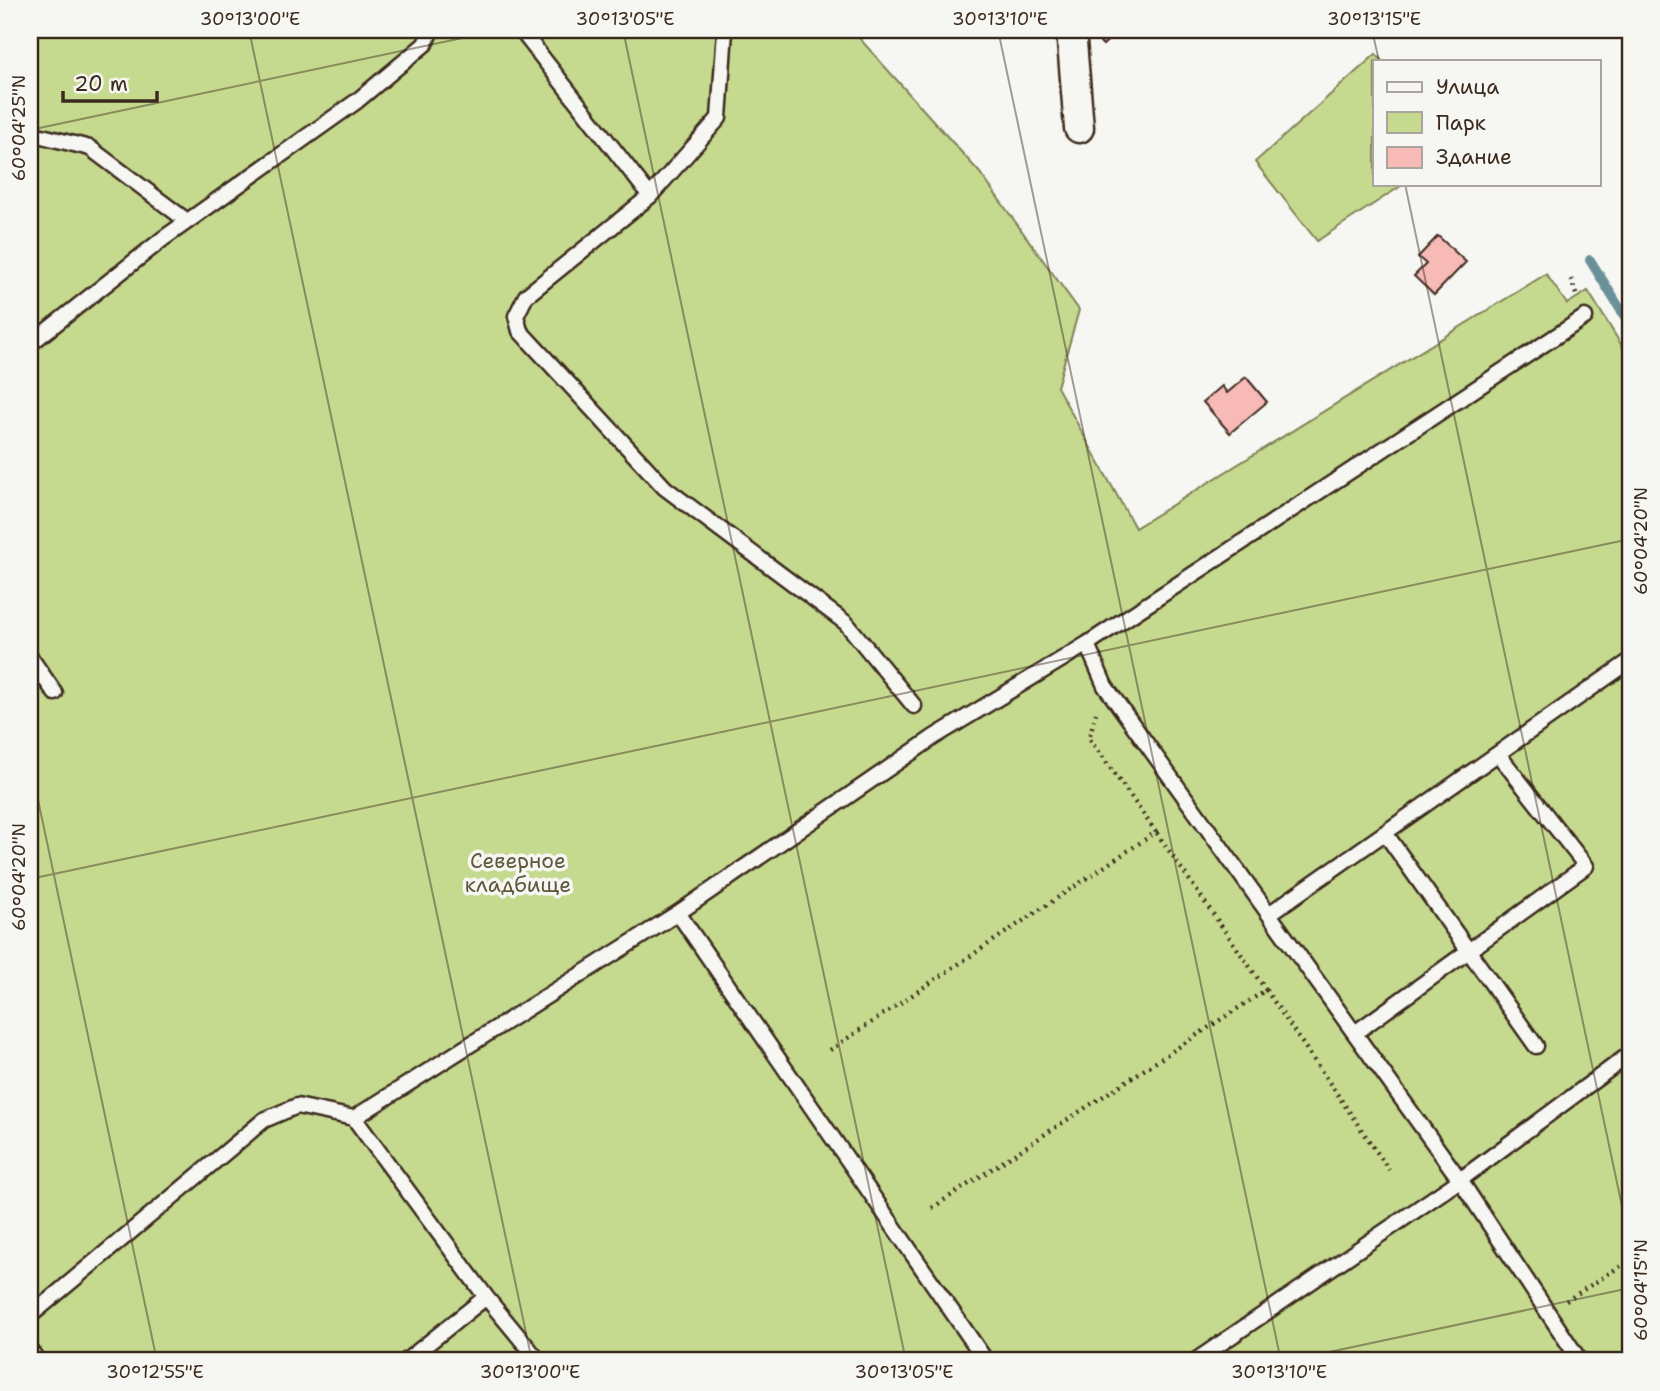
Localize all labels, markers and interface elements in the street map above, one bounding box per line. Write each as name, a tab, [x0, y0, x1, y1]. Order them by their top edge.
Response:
text: 30°13'00"E	[200, 7, 300, 31]
text: 30°13'05"E	[576, 7, 674, 31]
text: 30°13'10"E	[952, 7, 1048, 31]
text: 30°13'15"E	[1327, 7, 1421, 31]
scale bar	[63, 60, 158, 104]
legend	[1373, 60, 1600, 186]
text: 20 m	[74, 70, 128, 98]
text: Улица	[1436, 73, 1499, 101]
text: 60°04'25"N	[7, 75, 31, 181]
text: Парк	[1436, 109, 1486, 137]
text: Здание	[1436, 143, 1512, 171]
text: 60°04'20"N	[1629, 487, 1653, 595]
text: 60°04'20"N	[7, 823, 31, 931]
park label: Северное кладбище	[465, 847, 571, 899]
text: 60°04'15"N	[1629, 1239, 1653, 1341]
text: 30°12'55"E	[106, 1360, 204, 1384]
text: 30°13'00"E	[480, 1360, 580, 1384]
text: 30°13'05"E	[855, 1360, 953, 1384]
text: 30°13'10"E	[1231, 1360, 1327, 1384]

